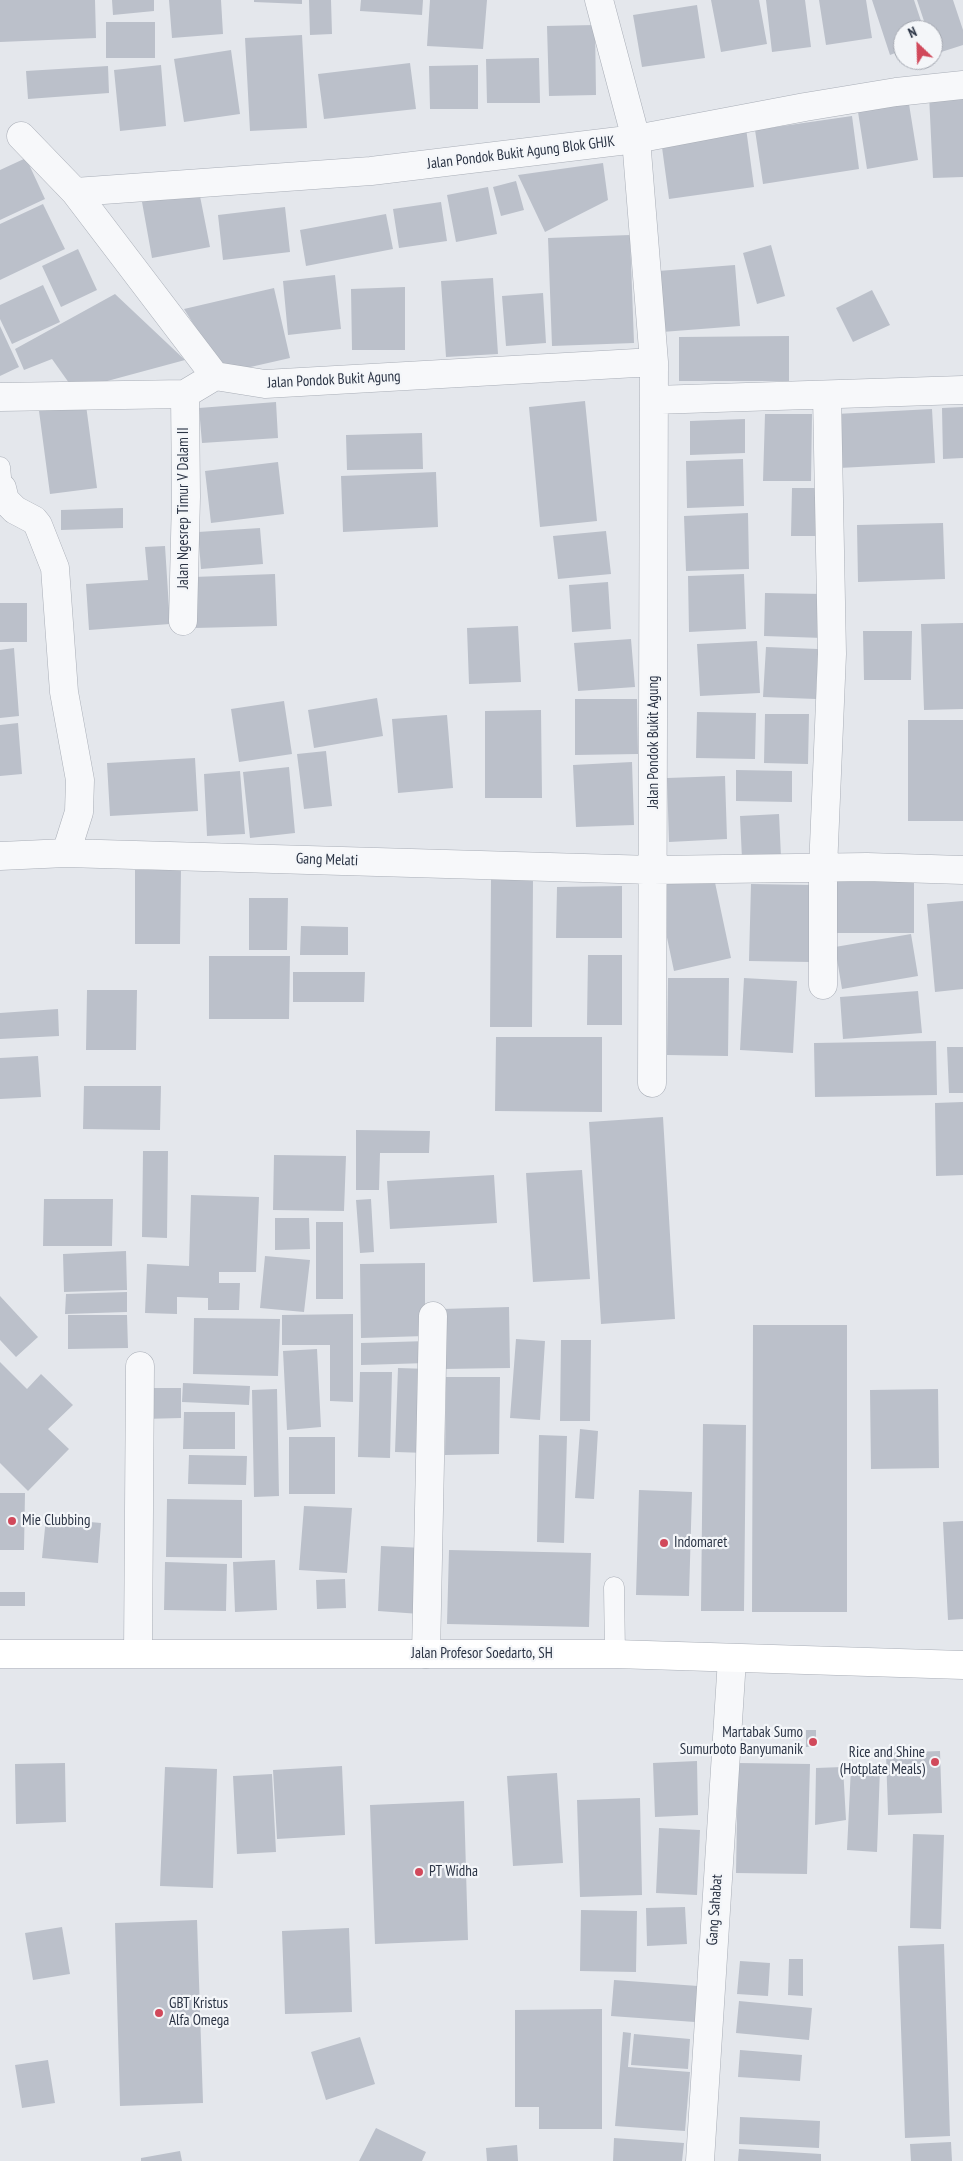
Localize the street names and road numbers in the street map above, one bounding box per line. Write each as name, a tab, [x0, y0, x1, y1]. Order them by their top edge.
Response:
street label: Jalan Pondok Bukit Agung Blok GHJK	[426, 133, 616, 173]
street label: Jalan Pondok Bukit Agung	[267, 368, 401, 392]
street label: Jalan Ngesrep Timur V Dalam II	[175, 427, 193, 589]
street label: Jalan Pondok Bukit Agung	[645, 675, 663, 809]
street label: Gang Melati	[296, 850, 358, 870]
street label: Jalan Profesor Soedarto, SH	[411, 1645, 553, 1663]
street label: Gang Sahabat	[704, 1874, 726, 1946]

